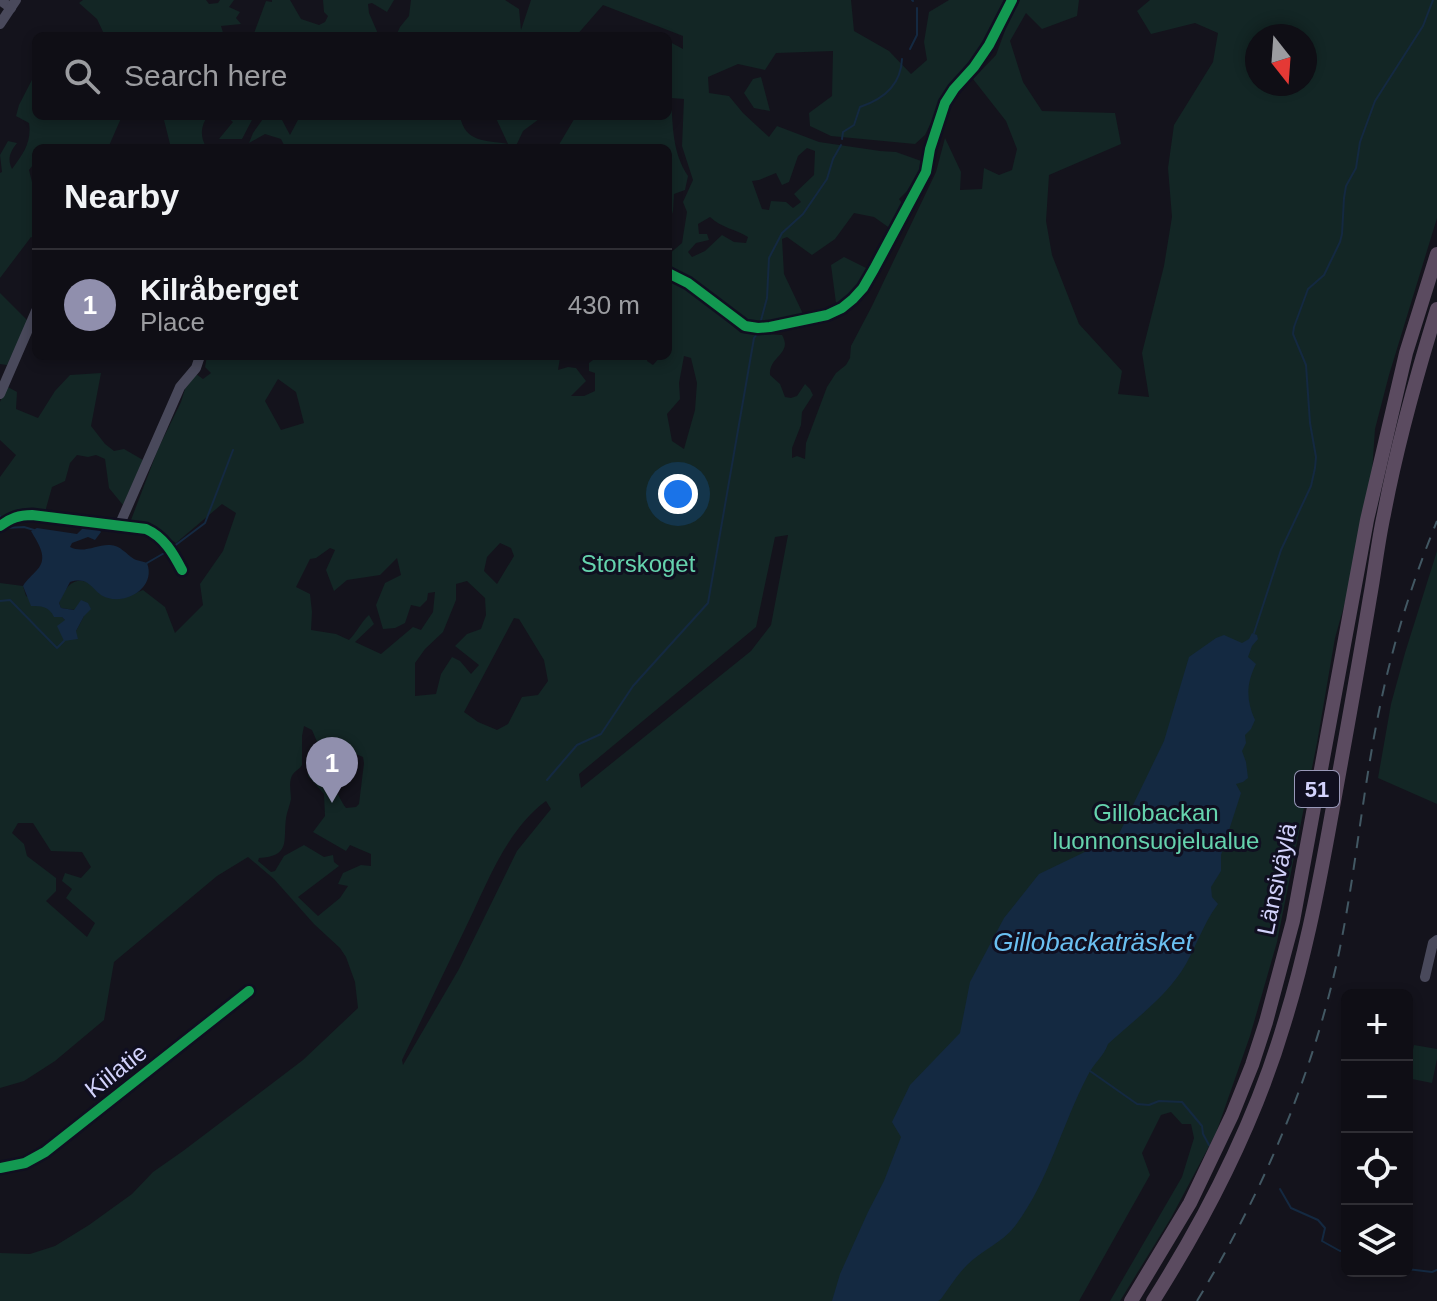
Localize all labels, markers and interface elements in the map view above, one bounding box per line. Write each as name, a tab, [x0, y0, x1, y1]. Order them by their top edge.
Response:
north arrow	[1245, 24, 1317, 96]
search box	[32, 32, 672, 120]
icon: search	[60, 54, 104, 98]
text: Search here	[124, 59, 287, 92]
text: Nearby	[64, 177, 179, 215]
text: Kilråberget	[140, 273, 298, 306]
text: 1	[83, 290, 97, 320]
text: 430 m	[568, 290, 640, 320]
text: Place	[140, 307, 205, 337]
your location	[658, 474, 698, 514]
park label: Storskoget	[581, 550, 696, 577]
pin: 1	[306, 737, 358, 803]
road number: 51	[1295, 771, 1339, 807]
park label: Gillobackan luonnonsuojelualue	[1053, 799, 1259, 854]
street label: Länsiväylä	[1252, 820, 1302, 937]
water label: Gillobackaträsket	[993, 927, 1194, 957]
map controls	[1341, 989, 1413, 1277]
button: +	[1341, 989, 1413, 1061]
street label: Kiilatie	[80, 1038, 152, 1103]
button: −	[1341, 1061, 1413, 1133]
button: locate	[1341, 1133, 1413, 1205]
button: layers	[1341, 1205, 1413, 1277]

